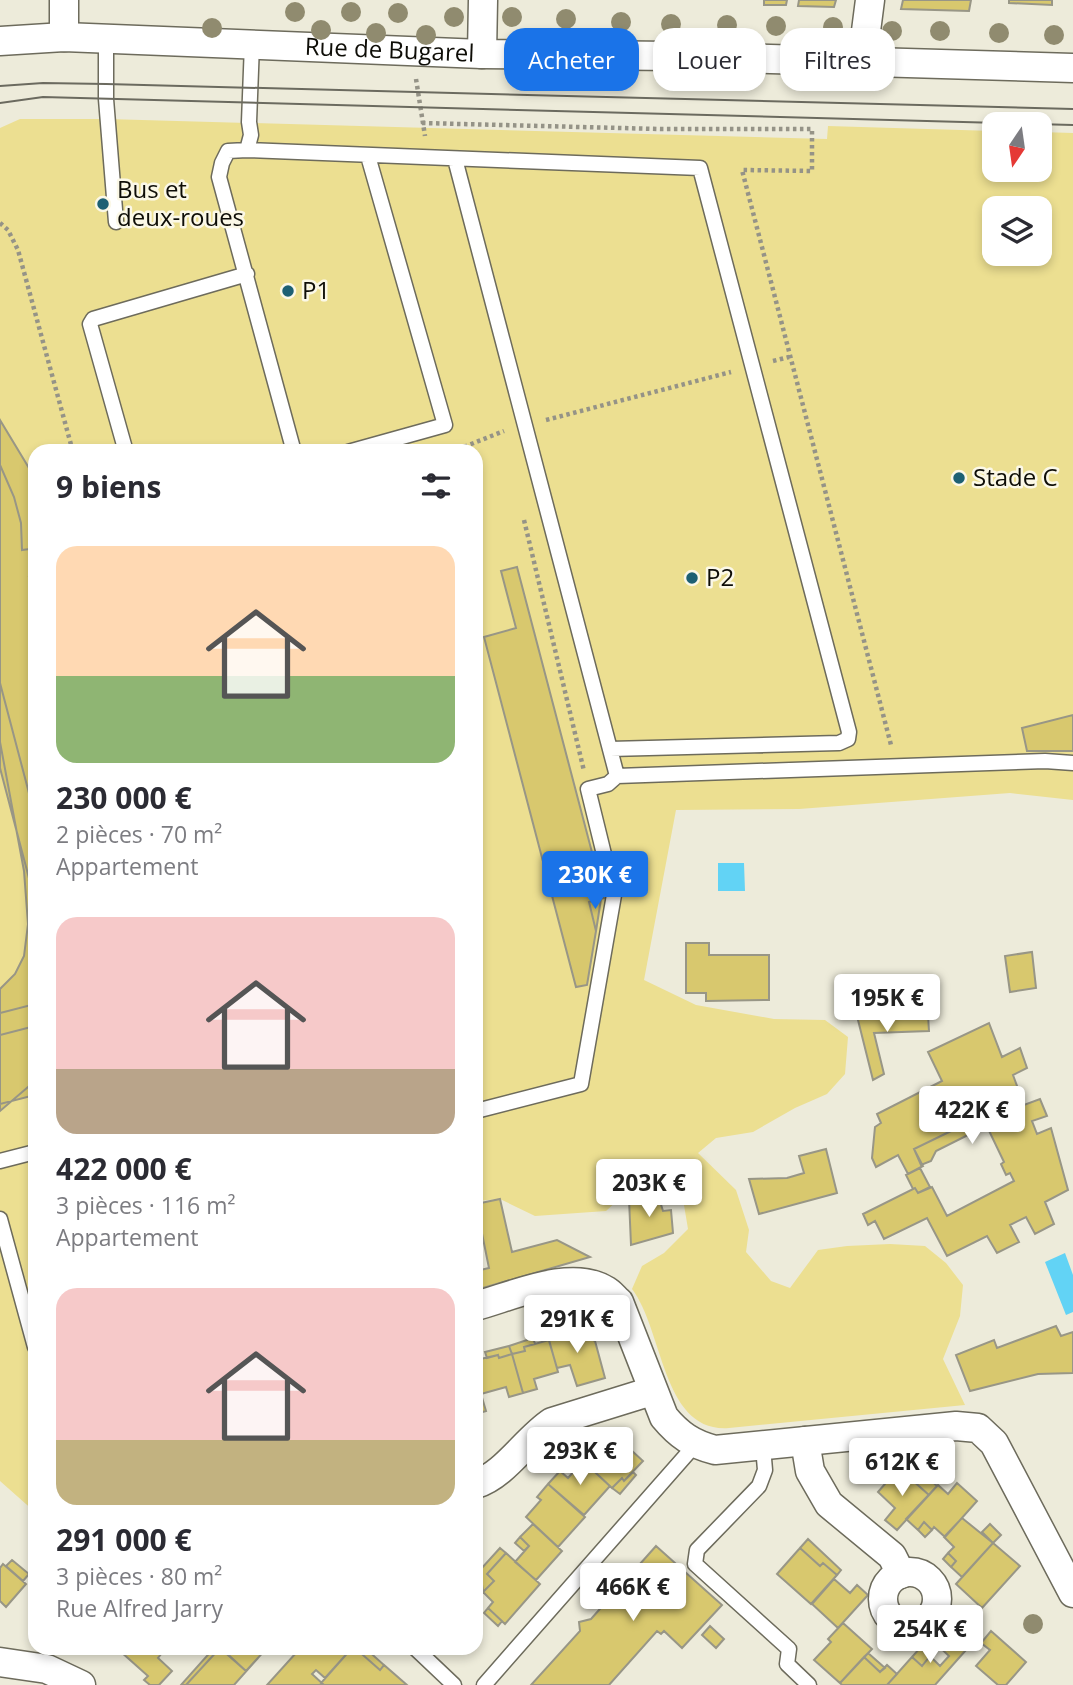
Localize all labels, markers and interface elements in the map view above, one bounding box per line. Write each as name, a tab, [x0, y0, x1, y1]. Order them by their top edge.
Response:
chip: Acheter	[504, 28, 639, 91]
chip: Louer	[653, 28, 766, 91]
chip: Filtres	[780, 28, 895, 91]
street label: Rue de Bugarel	[304, 29, 475, 69]
north arrow	[982, 112, 1052, 182]
map controls	[982, 112, 1052, 266]
place label: Bus et deux-roues	[117, 172, 244, 233]
marker: Bus et deux-roues	[95, 196, 111, 212]
button: layers	[982, 196, 1052, 266]
place label: P1	[302, 273, 330, 306]
marker: P1	[280, 283, 296, 299]
place label: Stade C	[973, 460, 1058, 493]
text: 9 biens	[56, 466, 161, 507]
icon: filters	[417, 467, 455, 505]
marker: Stade C	[951, 470, 967, 486]
place label: P2	[706, 560, 734, 593]
marker: P2	[684, 570, 700, 586]
icon: home	[193, 591, 319, 717]
text: 230 000 €	[56, 777, 192, 818]
text: 2 pièces · 70 m²	[56, 818, 222, 850]
text: Appartement	[56, 850, 199, 882]
pin: 230K €	[538, 852, 652, 911]
text: 230K €	[558, 858, 632, 890]
icon: home	[193, 962, 319, 1088]
pin: 195K €	[830, 974, 944, 1034]
text: 195K €	[850, 981, 924, 1013]
pin: 422K €	[915, 1086, 1029, 1146]
text: 422K €	[935, 1093, 1009, 1125]
text: 422 000 €	[56, 1148, 192, 1189]
pin: 203K €	[592, 1160, 706, 1219]
text: 203K €	[612, 1166, 686, 1198]
text: 3 pièces · 116 m²	[56, 1189, 236, 1221]
text: Appartement	[56, 1221, 199, 1253]
pin: 291K €	[520, 1296, 634, 1355]
text: 291K €	[540, 1302, 614, 1334]
icon: home	[193, 1333, 319, 1459]
pin: 293K €	[523, 1428, 637, 1487]
text: 293K €	[543, 1434, 617, 1466]
pin: 612K €	[845, 1438, 959, 1498]
text: 612K €	[865, 1445, 939, 1477]
text: 291 000 €	[56, 1519, 192, 1560]
text: 3 pièces · 80 m²	[56, 1560, 222, 1592]
pin: 466K €	[576, 1564, 690, 1623]
text: 466K €	[596, 1570, 670, 1602]
text: Rue Alfred Jarry	[56, 1592, 223, 1624]
pin: 254K €	[873, 1606, 987, 1665]
text: 254K €	[893, 1612, 967, 1644]

